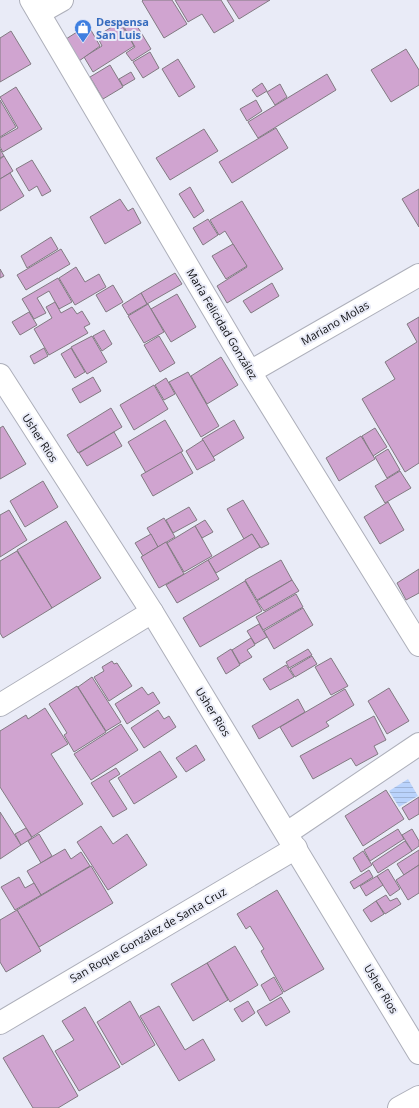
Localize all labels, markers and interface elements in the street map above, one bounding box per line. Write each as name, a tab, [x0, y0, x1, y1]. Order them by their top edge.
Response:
place label: Despensa San Luis	[96, 14, 149, 42]
shop icon: Despensa San Luis	[73, 18, 93, 43]
street label: María Felicidad González	[183, 266, 262, 382]
street label: Mariano Molas	[298, 297, 372, 348]
street label: Usher Rios	[19, 411, 62, 465]
street label: Usher Rios	[192, 684, 234, 739]
street label: San Roque González de Santa Cruz	[67, 884, 229, 986]
street label: Usher Rios	[361, 961, 402, 1016]

